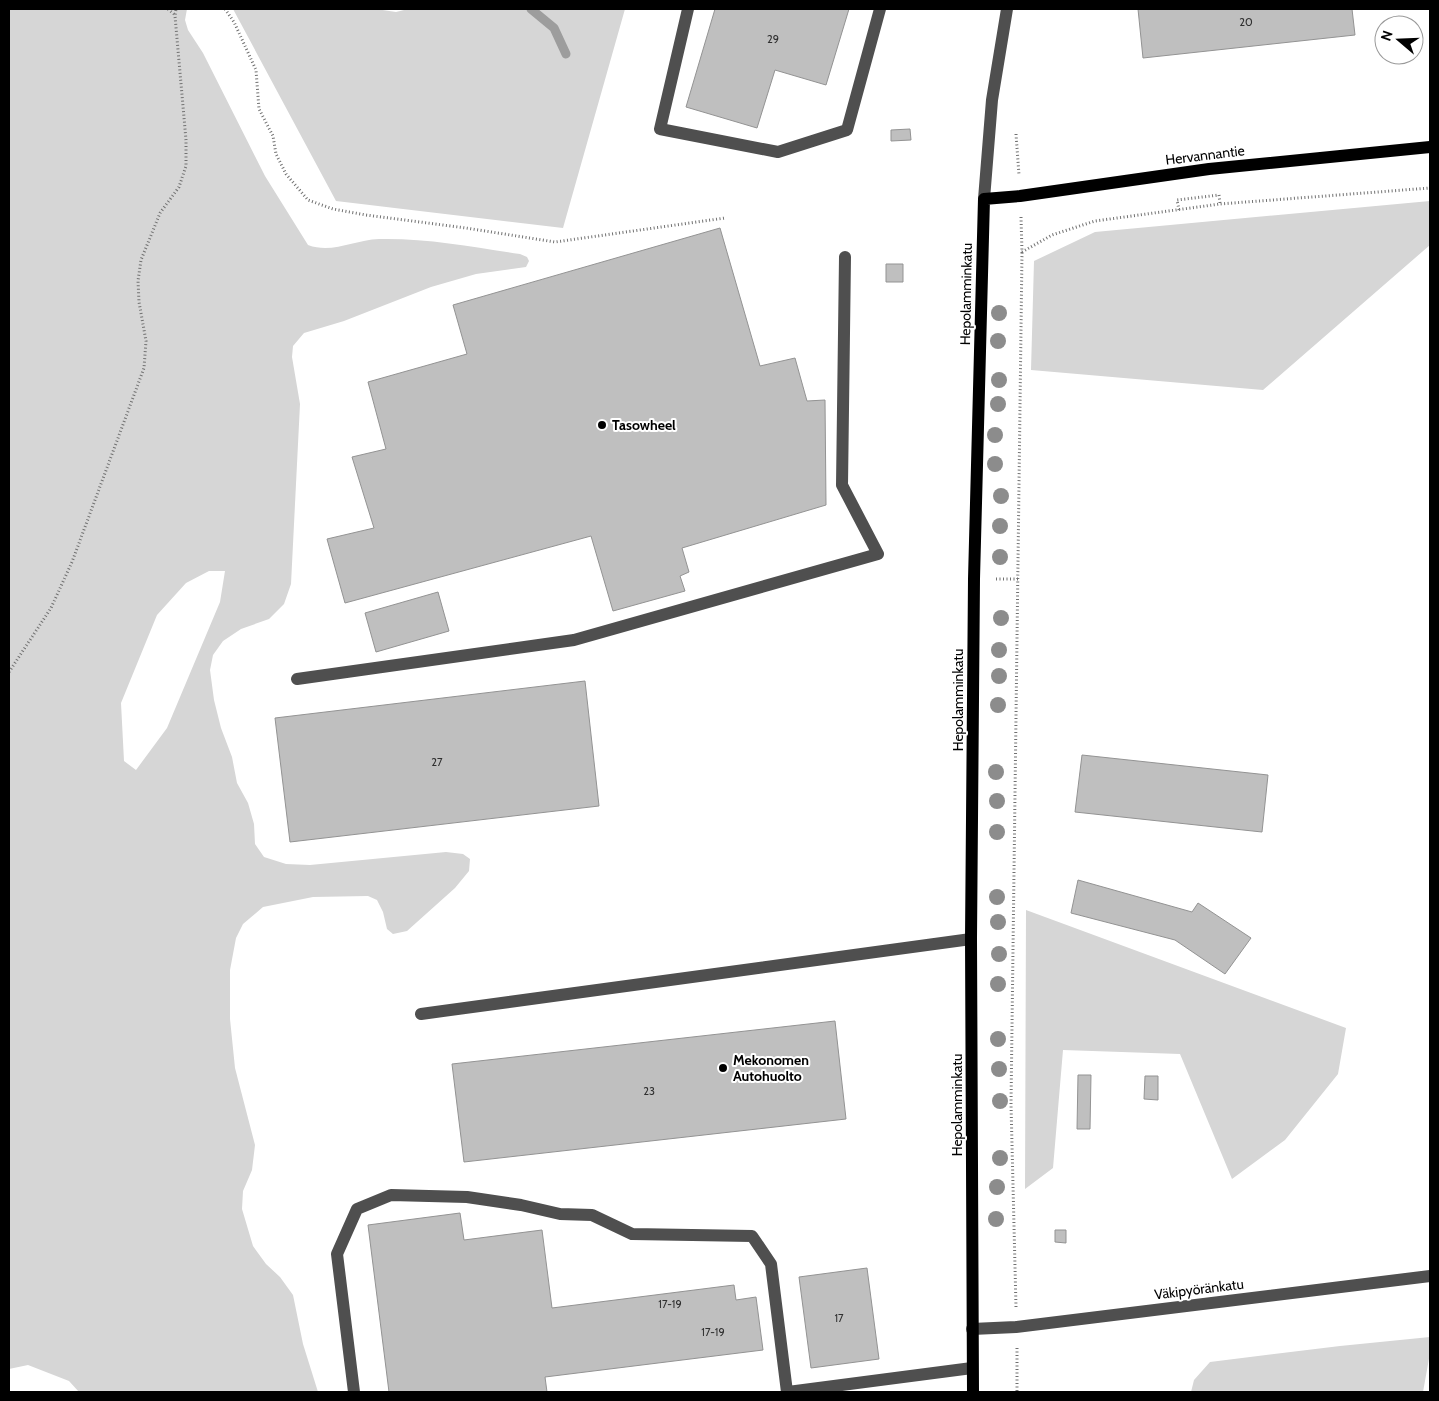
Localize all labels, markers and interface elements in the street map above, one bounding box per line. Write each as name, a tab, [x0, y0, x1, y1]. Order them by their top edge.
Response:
house number: 20	[1239, 15, 1253, 29]
north arrow	[1374, 15, 1424, 65]
text: N	[1377, 28, 1397, 43]
house number: 29	[767, 32, 779, 46]
street label: Hervannantie	[1164, 141, 1246, 169]
street label: Hepolamminkatu	[956, 243, 976, 345]
place label: Tasowheel	[612, 416, 676, 434]
marker: Tasowheel	[596, 419, 608, 431]
street label: Hepolamminkatu	[949, 649, 967, 751]
house number: 27	[431, 755, 443, 769]
place label: Mekonomen Autohuolto	[733, 1051, 809, 1085]
street label: Hepolamminkatu	[948, 1054, 966, 1156]
marker: Mekonomen Autohuolto	[717, 1062, 729, 1074]
house number: 23	[643, 1084, 655, 1098]
street label: Väkipyöränkatu	[1153, 1275, 1245, 1303]
house number: 17-19	[658, 1297, 682, 1311]
house number: 17	[834, 1311, 844, 1325]
house number: 17-19	[701, 1325, 725, 1339]

